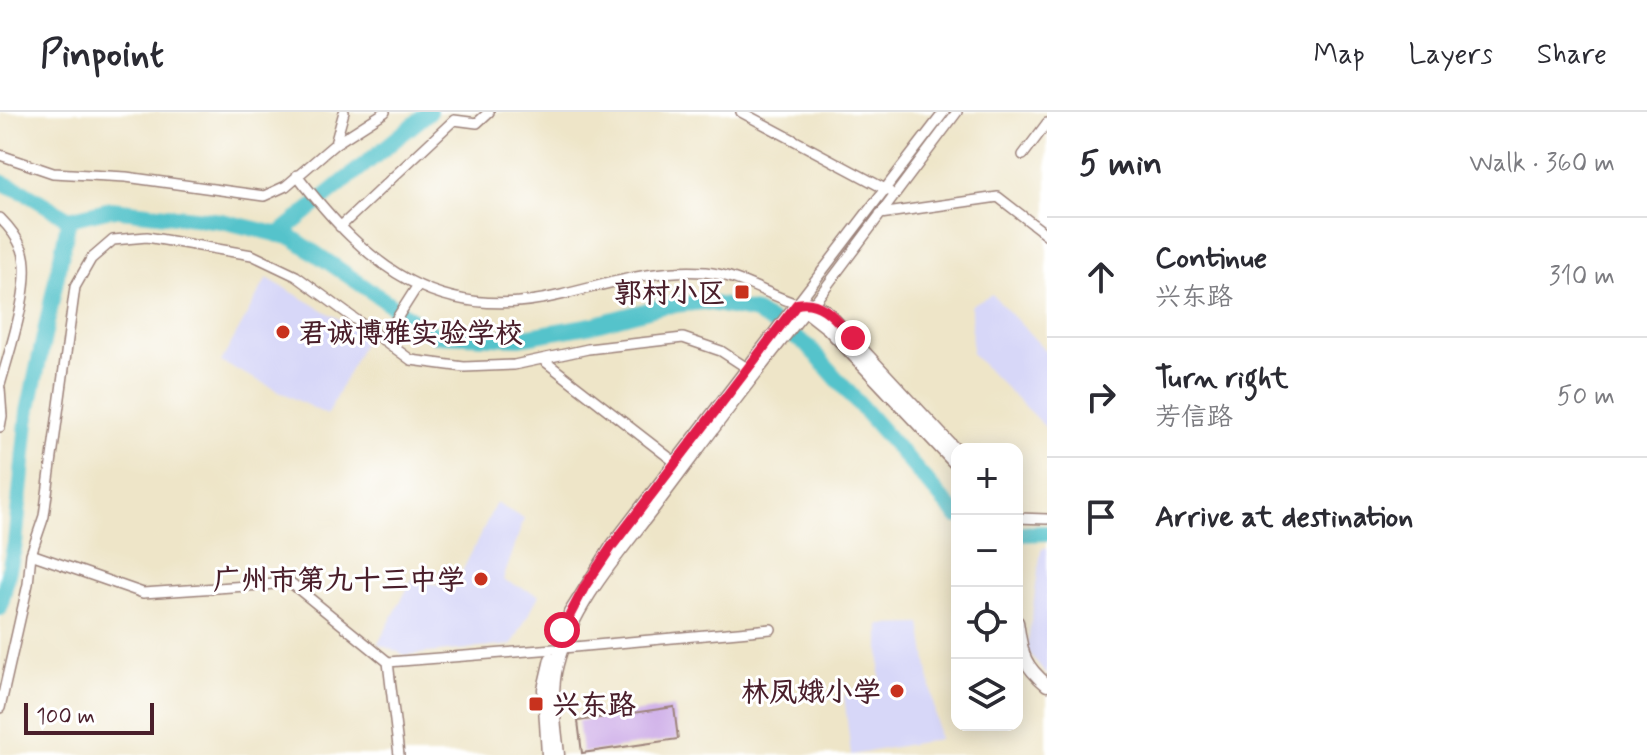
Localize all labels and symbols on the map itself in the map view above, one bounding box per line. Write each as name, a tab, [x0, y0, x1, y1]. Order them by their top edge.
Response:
place label: 郭村小区	[614, 276, 726, 313]
marker: 郭村小区	[733, 283, 751, 301]
place label: 君诚博雅实验学校	[299, 316, 523, 353]
route end	[835, 320, 871, 356]
marker: 君诚博雅实验学校	[274, 323, 292, 341]
place label: 广州市第九十三中学	[213, 563, 465, 600]
marker: 广州市第九十三中学	[472, 570, 490, 588]
route start	[544, 612, 580, 648]
place label: 林凤娥小学	[741, 675, 881, 712]
marker: 林凤娥小学	[888, 682, 906, 700]
place label: 兴东路	[552, 688, 636, 725]
marker: 兴东路	[527, 695, 545, 713]
scale bar	[24, 699, 154, 735]

